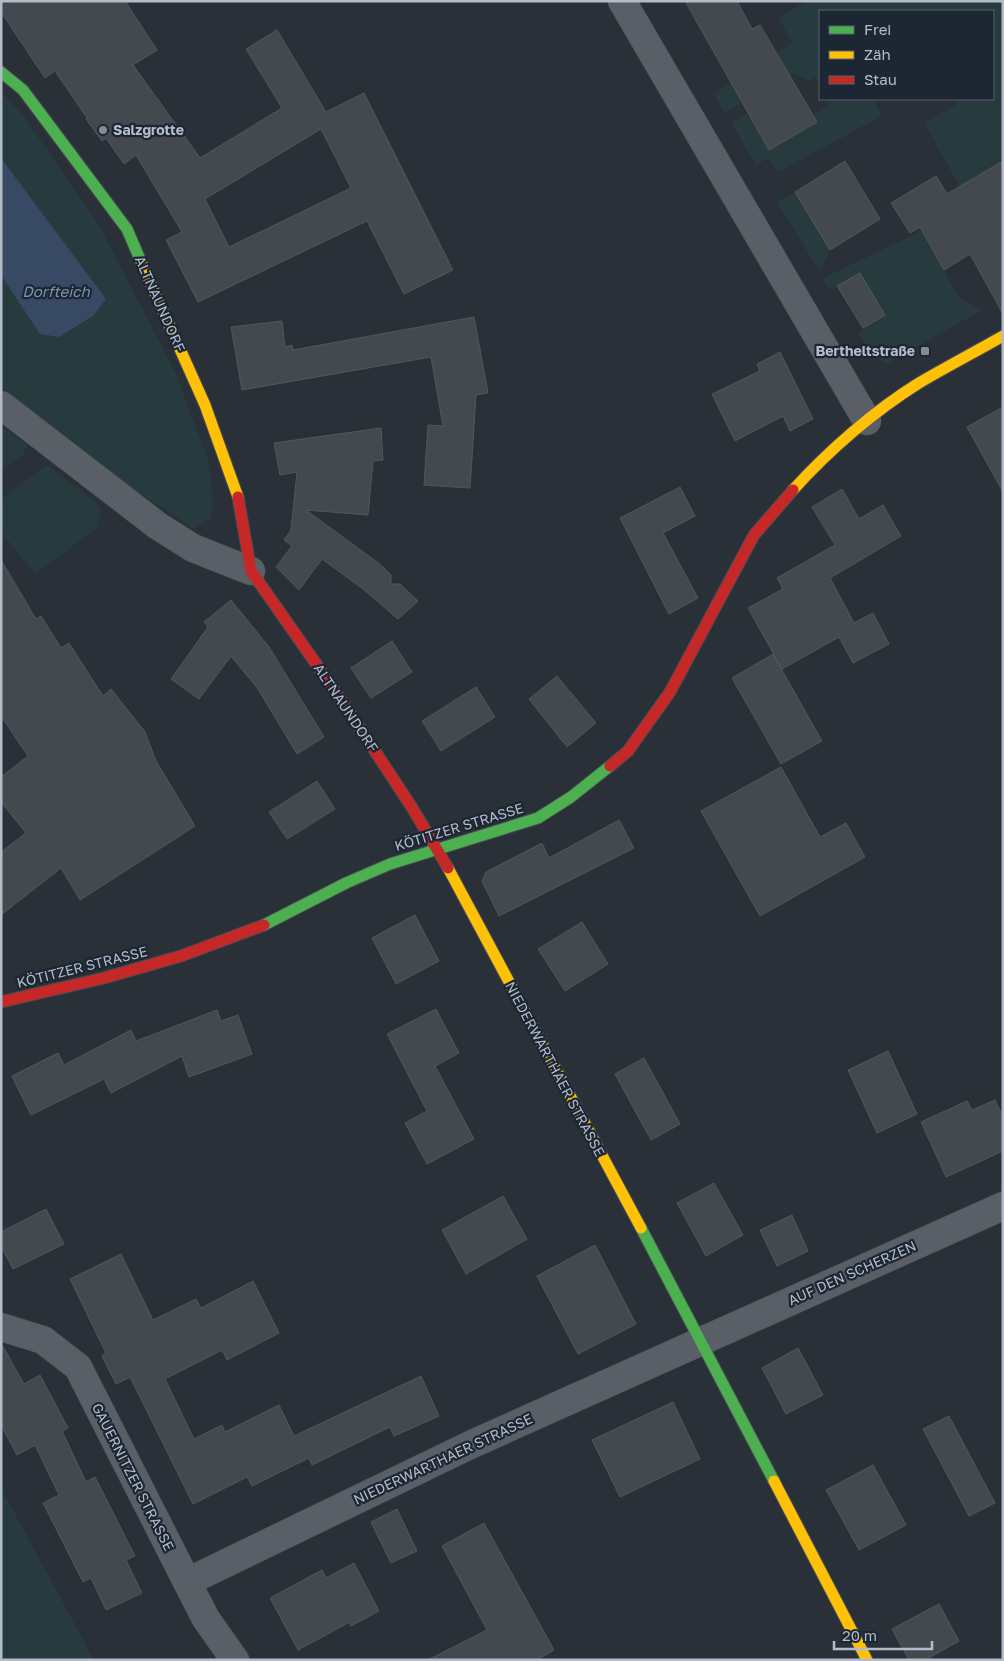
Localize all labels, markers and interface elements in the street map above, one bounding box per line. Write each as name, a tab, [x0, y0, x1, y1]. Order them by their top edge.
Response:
legend	[819, 10, 994, 100]
text: Frei	[864, 20, 891, 38]
text: Zäh	[864, 45, 891, 63]
text: Stau	[864, 70, 897, 88]
place label: Salzgrotte	[113, 121, 184, 138]
marker: Salzgrotte	[97, 124, 109, 136]
street label: ALTNAUNDORF	[132, 253, 189, 354]
water label: Dorfteich	[22, 282, 90, 300]
place label: Bertheltstraße	[815, 342, 915, 359]
marker: Bertheltstraße	[919, 345, 931, 357]
street label: ALTNAUNDORF	[310, 660, 382, 755]
street label: KÖTITZER STRASSE	[392, 799, 525, 854]
street label: KÖTITZER STRASSE	[15, 942, 149, 991]
street label: NIEDERWARTHAER STRASSE	[502, 978, 609, 1159]
street label: AUF DEN SCHERZEN	[785, 1237, 918, 1308]
street label: GAUERNITZER STRASSE	[89, 1400, 178, 1553]
street label: NIEDERWARTHAER STRASSE	[350, 1409, 535, 1508]
scale bar	[834, 1618, 932, 1650]
text: 20 m	[842, 1626, 877, 1644]

